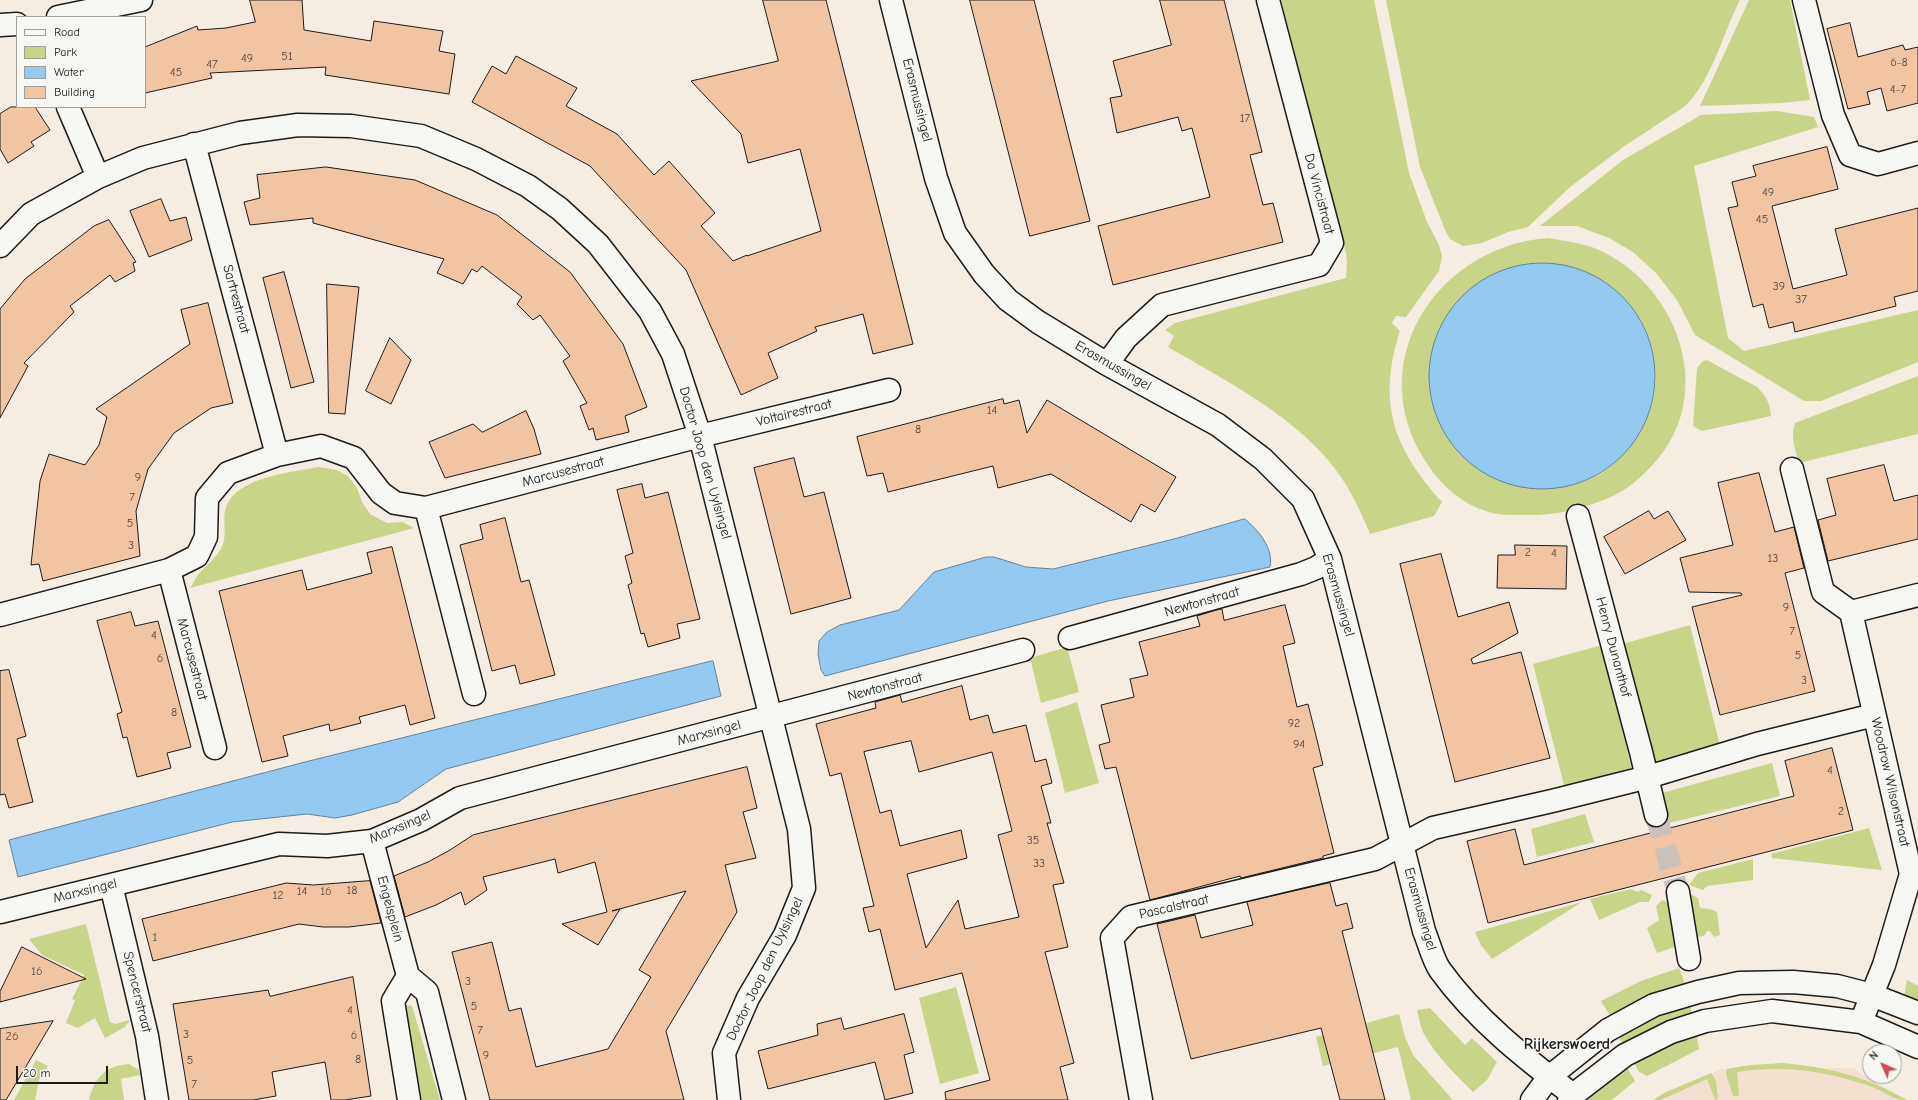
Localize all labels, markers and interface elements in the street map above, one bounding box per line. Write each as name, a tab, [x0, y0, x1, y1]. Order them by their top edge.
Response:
legend	[16, 16, 146, 108]
text: Road	[54, 25, 80, 39]
text: Park	[54, 45, 77, 59]
house number: 51	[281, 50, 293, 64]
house number: 49	[241, 52, 253, 66]
street label: Erasmussingel	[898, 56, 936, 144]
house number: 6-8	[1890, 56, 1908, 70]
house number: 47	[206, 58, 218, 72]
text: Water	[54, 65, 84, 79]
house number: 45	[170, 66, 182, 80]
house number: 4-7	[1890, 83, 1906, 97]
text: Building	[54, 85, 95, 99]
house number: 17	[1240, 112, 1250, 126]
street label: Da Vincistraat	[1300, 152, 1338, 236]
house number: 49	[1762, 186, 1774, 200]
house number: 45	[1756, 213, 1768, 227]
street label: Sartrestraat	[219, 263, 253, 335]
house number: 39	[1773, 280, 1785, 294]
house number: 37	[1795, 293, 1807, 307]
street label: Erasmussingel	[1072, 337, 1154, 395]
street label: Doctor Joop den Uylsingel	[675, 385, 735, 541]
street label: Voltairestraat	[755, 396, 833, 430]
house number: 14	[987, 404, 997, 418]
house number: 8	[915, 423, 921, 437]
street label: Marcusestraat	[520, 453, 606, 491]
house number: 9	[135, 471, 141, 485]
house number: 7	[129, 491, 135, 505]
house number: 5	[127, 517, 133, 531]
house number: 3	[128, 539, 134, 553]
house number: 2	[1525, 546, 1531, 560]
house number: 4	[1551, 547, 1557, 561]
street label: Erasmussingel	[1318, 552, 1358, 638]
house number: 13	[1768, 552, 1778, 566]
street label: Newtonstraat	[1163, 583, 1241, 621]
street label: Henry Dunanthof	[1592, 595, 1634, 699]
house number: 9	[1783, 601, 1789, 615]
street label: Marcusestraat	[173, 616, 211, 702]
house number: 7	[1789, 625, 1795, 639]
house number: 4	[151, 629, 157, 643]
house number: 5	[1795, 649, 1801, 663]
house number: 6	[157, 652, 163, 666]
street label: Newtonstraat	[846, 669, 924, 705]
house number: 3	[1801, 674, 1807, 688]
house number: 8	[171, 706, 177, 720]
street label: Marxsingel	[675, 716, 743, 750]
street label: Woodrow Wilsonstraat	[1867, 716, 1913, 848]
house number: 92	[1288, 717, 1300, 731]
house number: 94	[1293, 738, 1305, 752]
house number: 4	[1827, 764, 1833, 778]
house number: 2	[1838, 805, 1844, 819]
street label: Marxsingel	[367, 806, 433, 848]
house number: 35	[1027, 834, 1039, 848]
house number: 33	[1033, 857, 1045, 871]
street label: Erasmussingel	[1400, 866, 1440, 952]
street label: Engelsplein	[373, 874, 407, 944]
street label: Marxsingel	[51, 875, 119, 907]
house number: 18	[347, 884, 357, 898]
house number: 14	[297, 885, 307, 899]
house number: 16	[320, 885, 332, 899]
house number: 12	[272, 889, 284, 903]
street label: Pascalstraat	[1138, 891, 1210, 923]
street label: Doctor Joop den Uylsingel	[723, 894, 807, 1044]
house number: 1	[153, 931, 157, 945]
street label: Spencerstraat	[119, 950, 155, 1034]
house number: 16	[31, 965, 43, 979]
house number: 3	[465, 975, 471, 989]
house number: 5	[471, 1000, 477, 1014]
house number: 4	[347, 1004, 353, 1018]
house number: 7	[477, 1024, 483, 1038]
house number: 3	[183, 1028, 189, 1042]
house number: 6	[351, 1029, 357, 1043]
house number: 26	[6, 1030, 18, 1044]
district label: Rijkerswoerd	[1524, 1034, 1610, 1054]
north arrow	[1862, 1044, 1902, 1084]
house number: 9	[483, 1049, 489, 1063]
text: N	[1867, 1049, 1881, 1063]
house number: 8	[355, 1053, 361, 1067]
house number: 5	[187, 1054, 193, 1068]
scale bar	[18, 1058, 110, 1084]
text: 20 m	[23, 1066, 51, 1080]
house number: 7	[191, 1078, 197, 1092]

